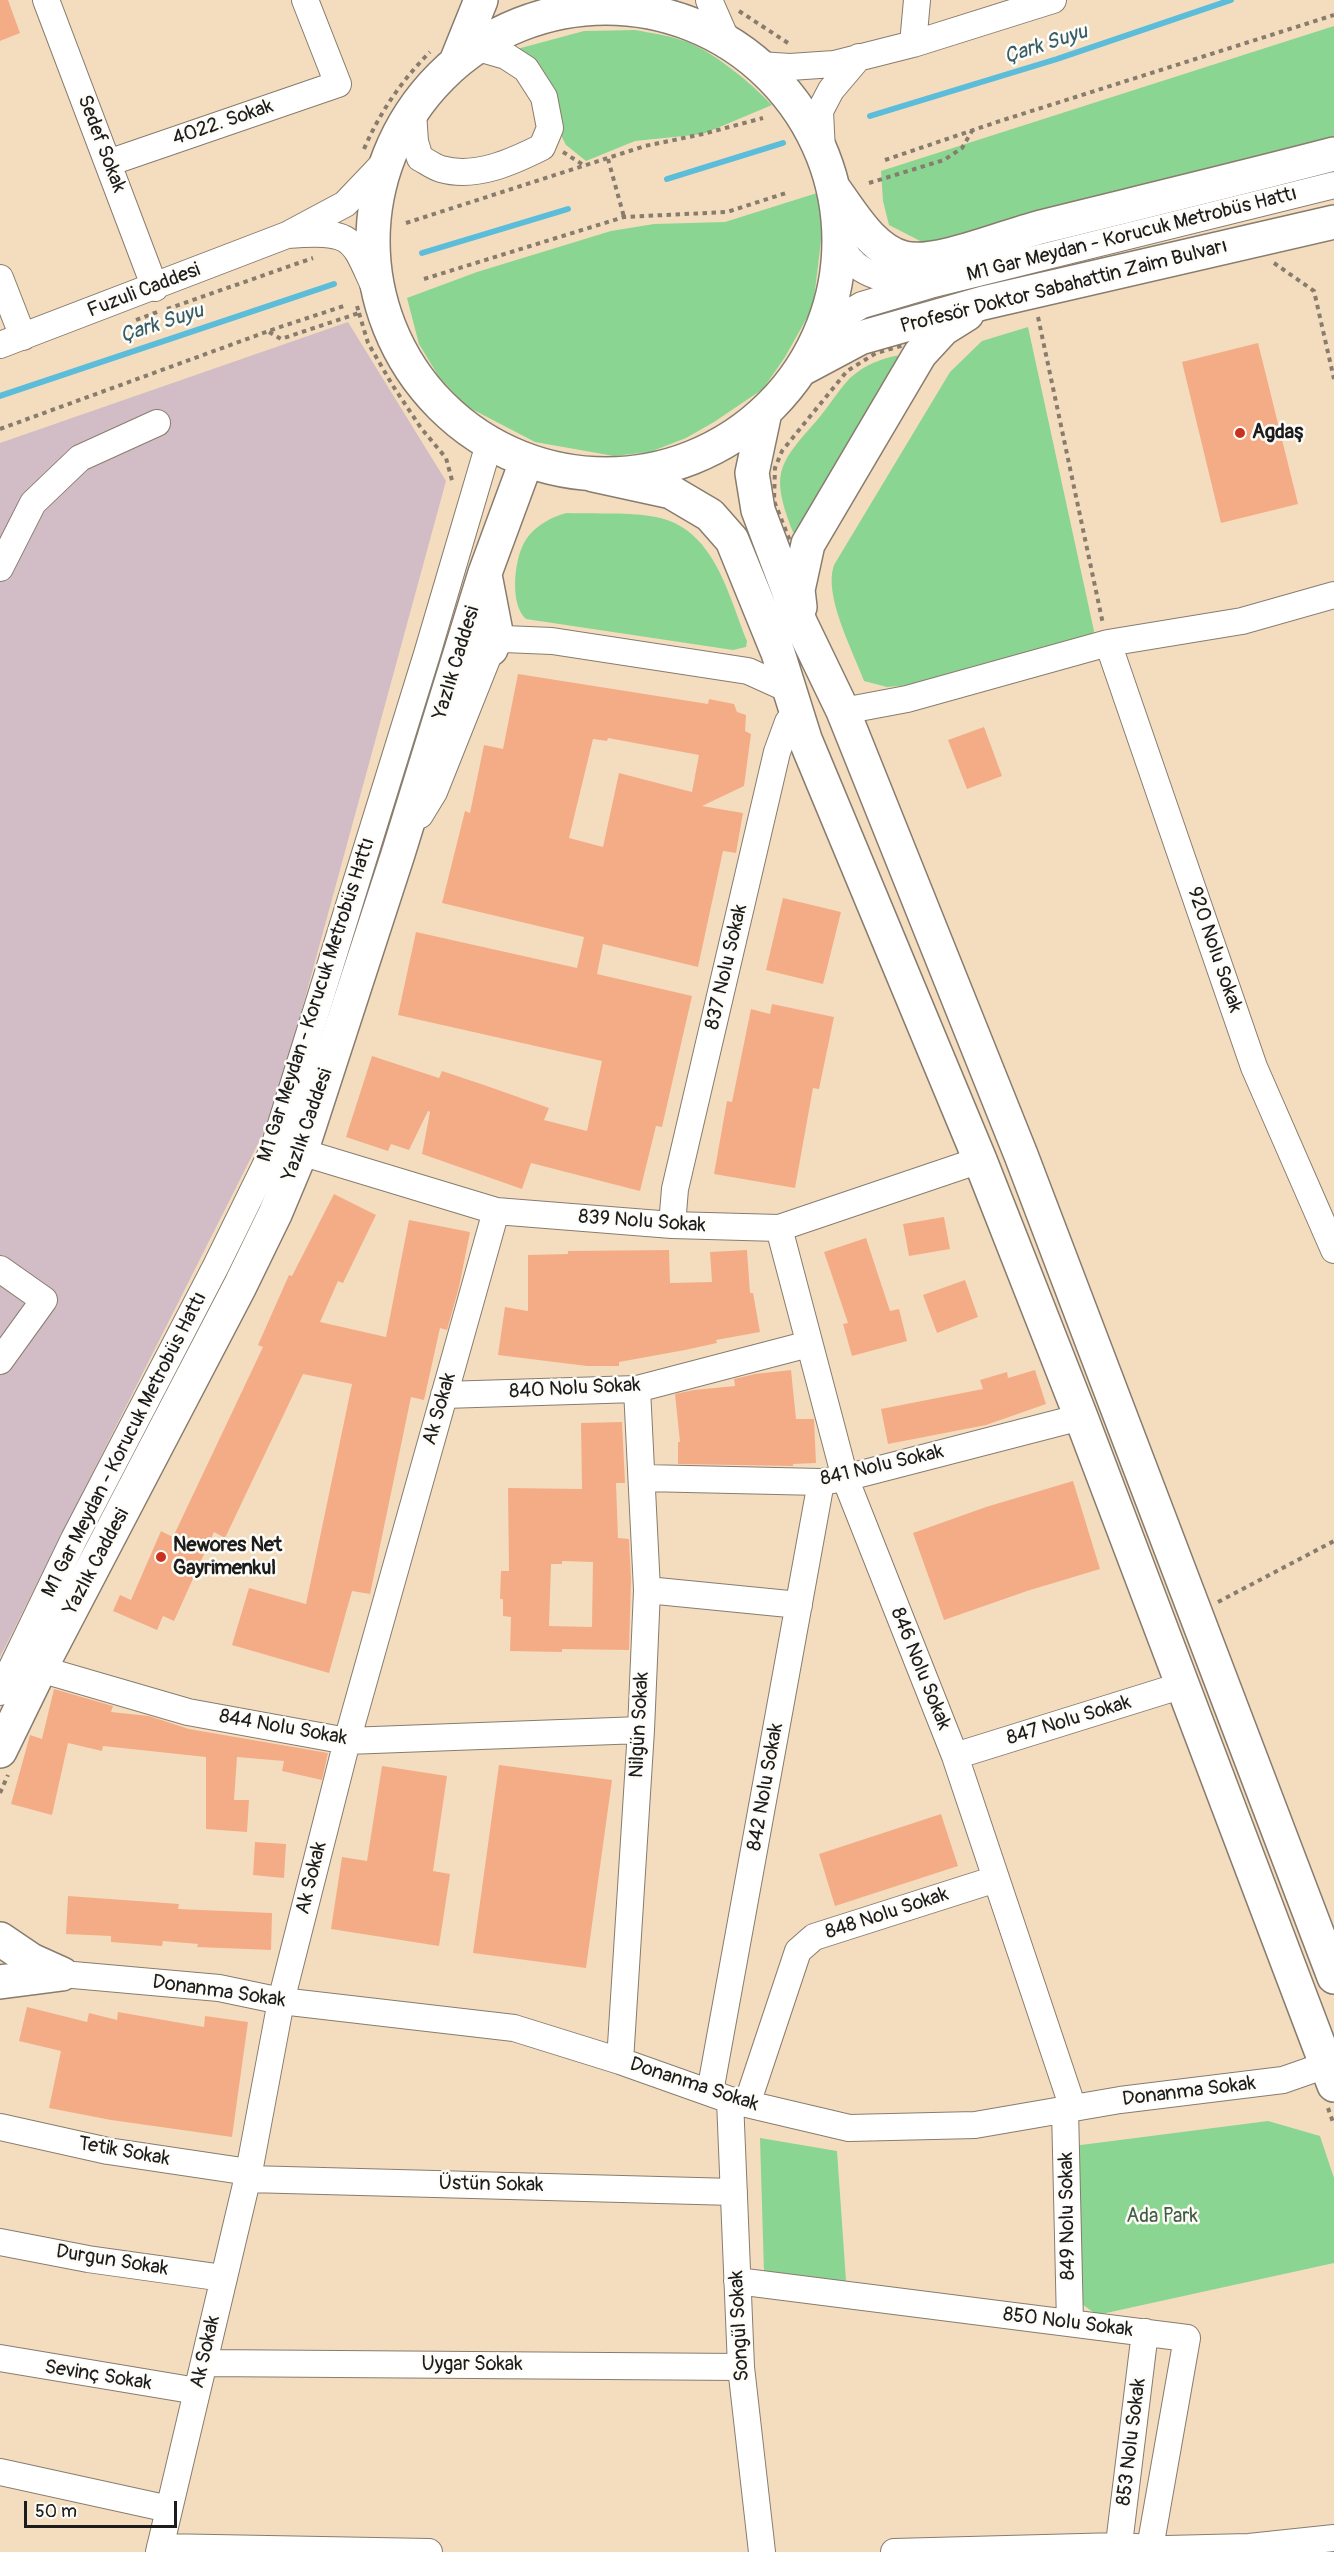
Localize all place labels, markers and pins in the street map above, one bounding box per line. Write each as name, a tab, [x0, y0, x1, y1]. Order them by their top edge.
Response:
place label: Agdaş	[1252, 421, 1303, 445]
marker: Agdaş	[1233, 426, 1247, 440]
place label: Newores Net Gayrimenkul	[173, 1534, 282, 1581]
marker: Newores Net Gayrimenkul	[154, 1550, 168, 1564]

